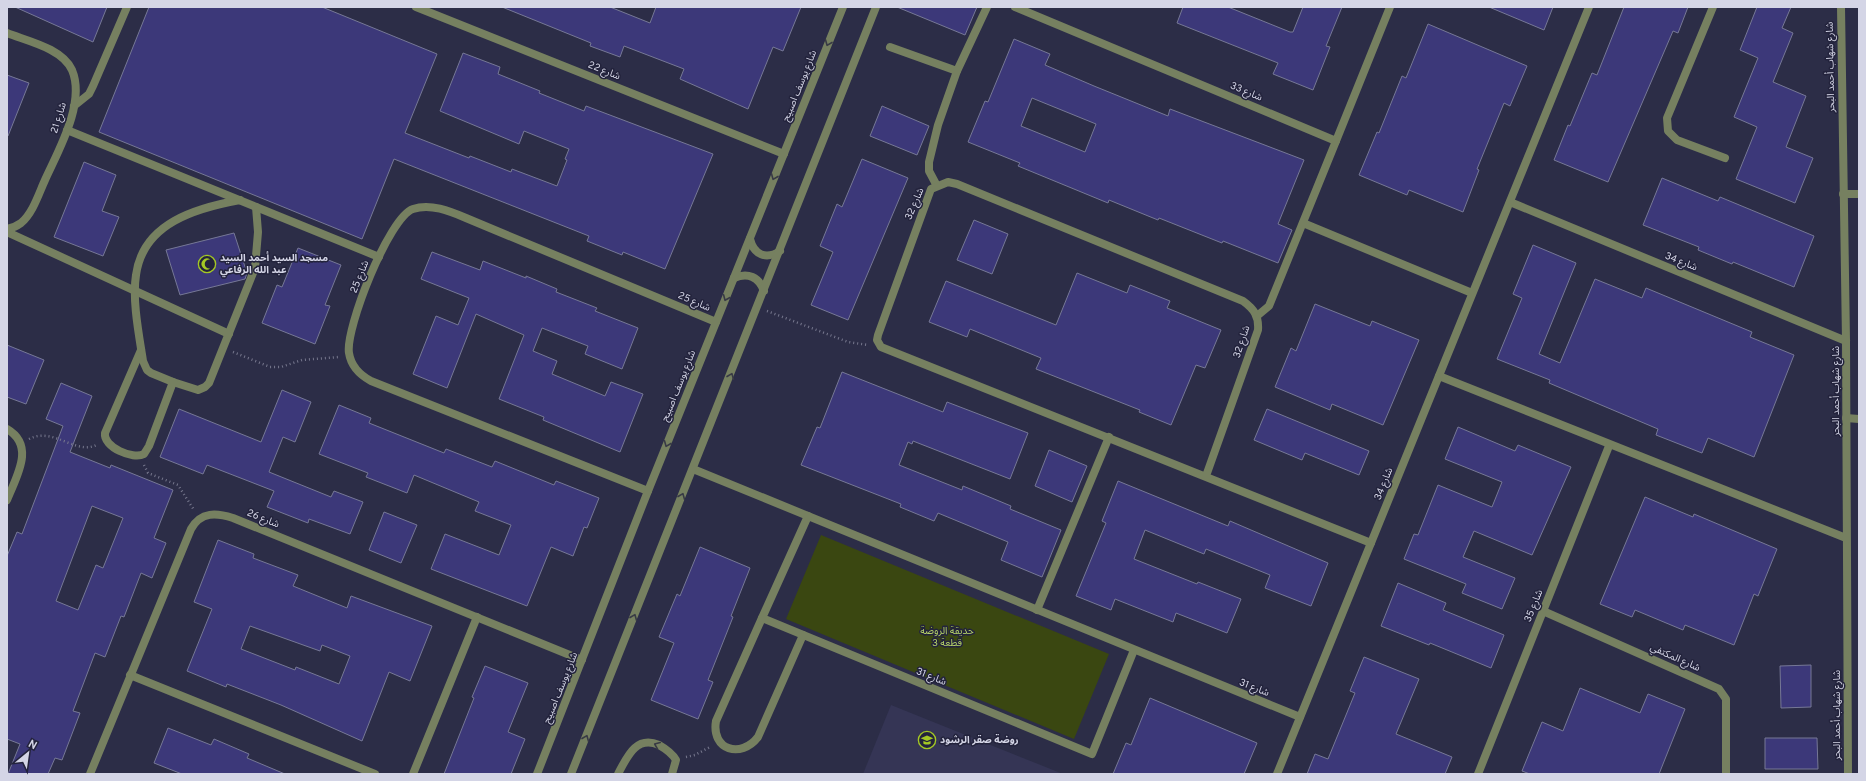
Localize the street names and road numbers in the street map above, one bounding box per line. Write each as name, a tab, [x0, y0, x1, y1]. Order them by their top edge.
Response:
street label: شارع شهاب أحمد البحر	[1823, 22, 1838, 113]
street label: شارع يوسف اصبيح	[780, 48, 820, 124]
street label: شارع 22	[586, 59, 622, 83]
street label: شارع 33	[1228, 79, 1264, 105]
street label: شارع 21	[48, 101, 70, 135]
street label: شارع 32	[902, 186, 928, 222]
street label: شارع 34	[1663, 250, 1699, 274]
street label: شارع 25	[348, 259, 372, 295]
street label: شارع 25	[676, 289, 712, 315]
street label: شارع 32	[1231, 324, 1253, 360]
street label: شارع شهاب أحمد البحر	[1829, 346, 1843, 437]
street label: شارع يوسف اصبيح	[659, 348, 699, 424]
street label: شارع 34	[1372, 466, 1396, 502]
street label: شارع 26	[245, 507, 281, 531]
street label: شارع 35	[1522, 588, 1546, 624]
street label: شارع المكتفي	[1648, 641, 1702, 675]
street label: شارع يوسف اصبيح	[541, 650, 581, 726]
street label: شارع 31	[914, 665, 948, 689]
street label: شارع شهاب أحمد البحر	[1830, 670, 1844, 761]
street label: شارع 31	[1237, 676, 1271, 700]

